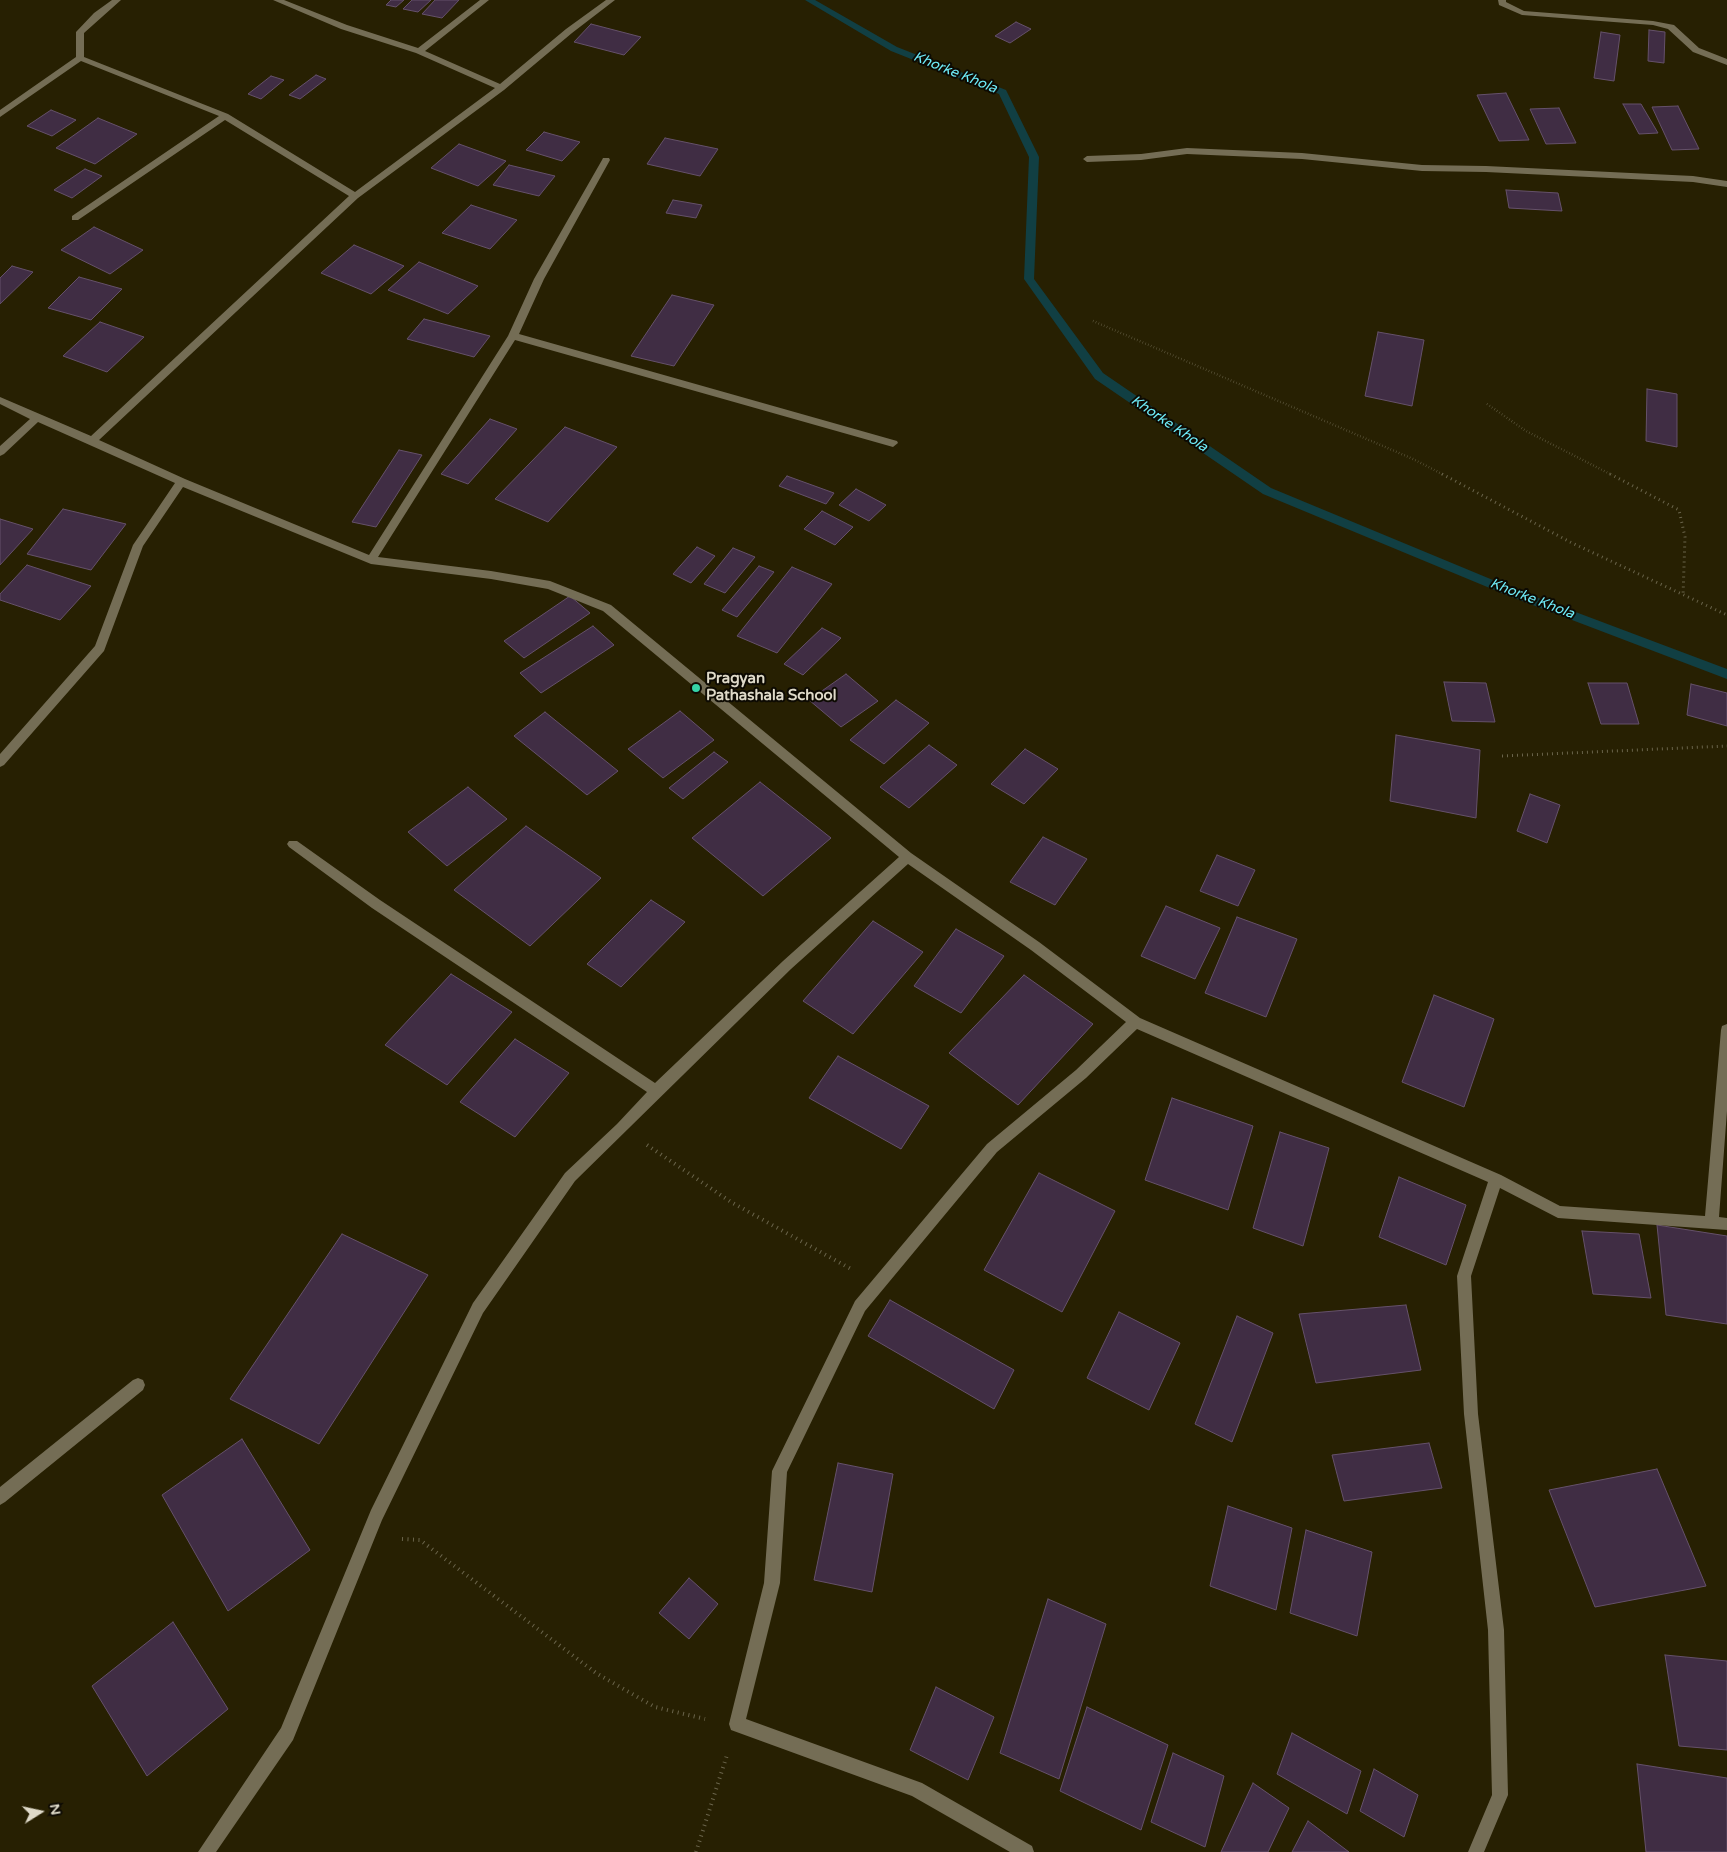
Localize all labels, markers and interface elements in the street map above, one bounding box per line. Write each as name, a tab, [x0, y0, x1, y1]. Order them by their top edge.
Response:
water label: Khorke Khola	[911, 49, 999, 97]
water label: Khorke Khola	[1128, 392, 1210, 456]
water label: Khorke Khola	[1488, 575, 1576, 623]
place label: Pragyan Pathashala School	[706, 670, 836, 705]
marker: Pragyan Pathashala School	[690, 682, 702, 694]
north arrow	[15, 1787, 65, 1837]
text: N	[46, 1802, 65, 1816]

